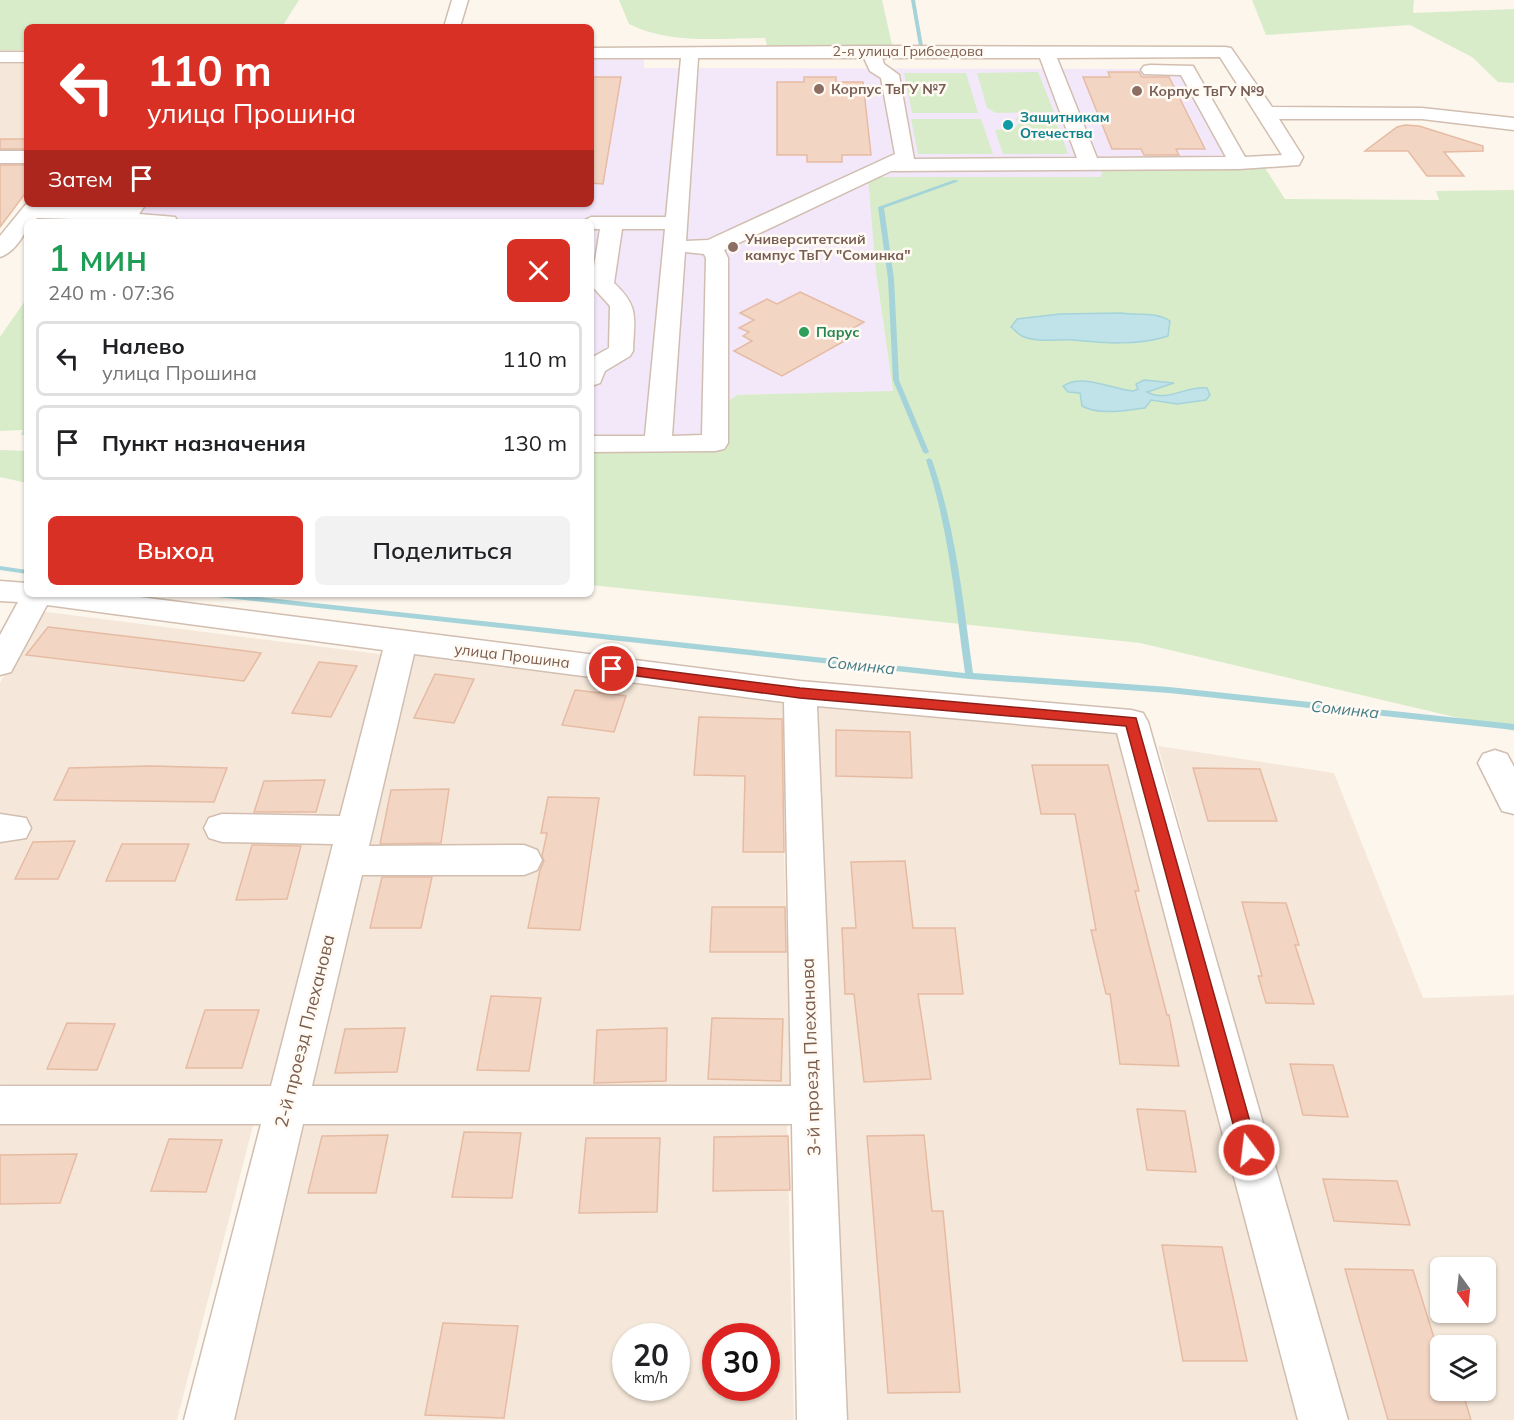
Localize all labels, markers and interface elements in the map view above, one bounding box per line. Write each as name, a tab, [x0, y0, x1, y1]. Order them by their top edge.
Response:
street label: 2-я улица Грибоедова	[833, 42, 983, 60]
text: 110 m	[147, 44, 272, 97]
icon: left	[48, 48, 126, 126]
place label: Корпус ТвГУ №7	[831, 80, 946, 98]
marker: Корпус ТвГУ №7	[812, 82, 826, 96]
place label: Корпус ТвГУ №9	[1149, 82, 1264, 100]
marker: Корпус ТвГУ №9	[1130, 84, 1144, 98]
text: улица Прошина	[147, 96, 356, 130]
place label: Защитникам Отечества	[1020, 108, 1109, 142]
marker: Защитникам Отечества	[1001, 118, 1015, 132]
icon: arrive	[125, 162, 158, 195]
text: Затем	[48, 165, 113, 193]
place label: Университетский кампус ТвГУ "Соминка"	[744, 230, 910, 264]
text: 1 мин	[48, 235, 147, 280]
button: close	[507, 239, 570, 302]
marker: Университетский кампус ТвГУ "Соминка"	[726, 240, 740, 254]
text: 240 m · 07:36	[48, 280, 174, 305]
place label: Парус	[816, 323, 859, 341]
marker: Парус	[797, 325, 811, 339]
text: Налево	[102, 332, 185, 360]
icon: left	[51, 342, 84, 375]
text: 110 m	[502, 345, 567, 373]
text: улица Прошина	[102, 360, 257, 385]
icon: arrive	[51, 426, 84, 459]
text: Пункт назначения	[102, 429, 306, 457]
text: 130 m	[502, 429, 567, 457]
button: Выход	[48, 516, 303, 585]
button: Поделиться	[315, 516, 570, 585]
street label: улица Прошина	[453, 639, 571, 672]
pin	[586, 643, 637, 694]
water label: Соминка	[826, 651, 896, 679]
icon: arrive	[595, 652, 628, 685]
water label: Соминка	[1310, 695, 1380, 723]
street label: 2-й проезд Плеханова	[269, 932, 340, 1130]
street label: 3-й проезд Плеханова	[796, 958, 825, 1156]
position arrow	[1217, 1118, 1281, 1182]
north arrow	[1430, 1257, 1496, 1323]
map controls	[1430, 1257, 1496, 1401]
speed limit sign: 30	[702, 1323, 780, 1401]
button: layers	[1430, 1335, 1496, 1401]
text: 20	[633, 1336, 669, 1374]
text: km/h	[634, 1368, 668, 1387]

